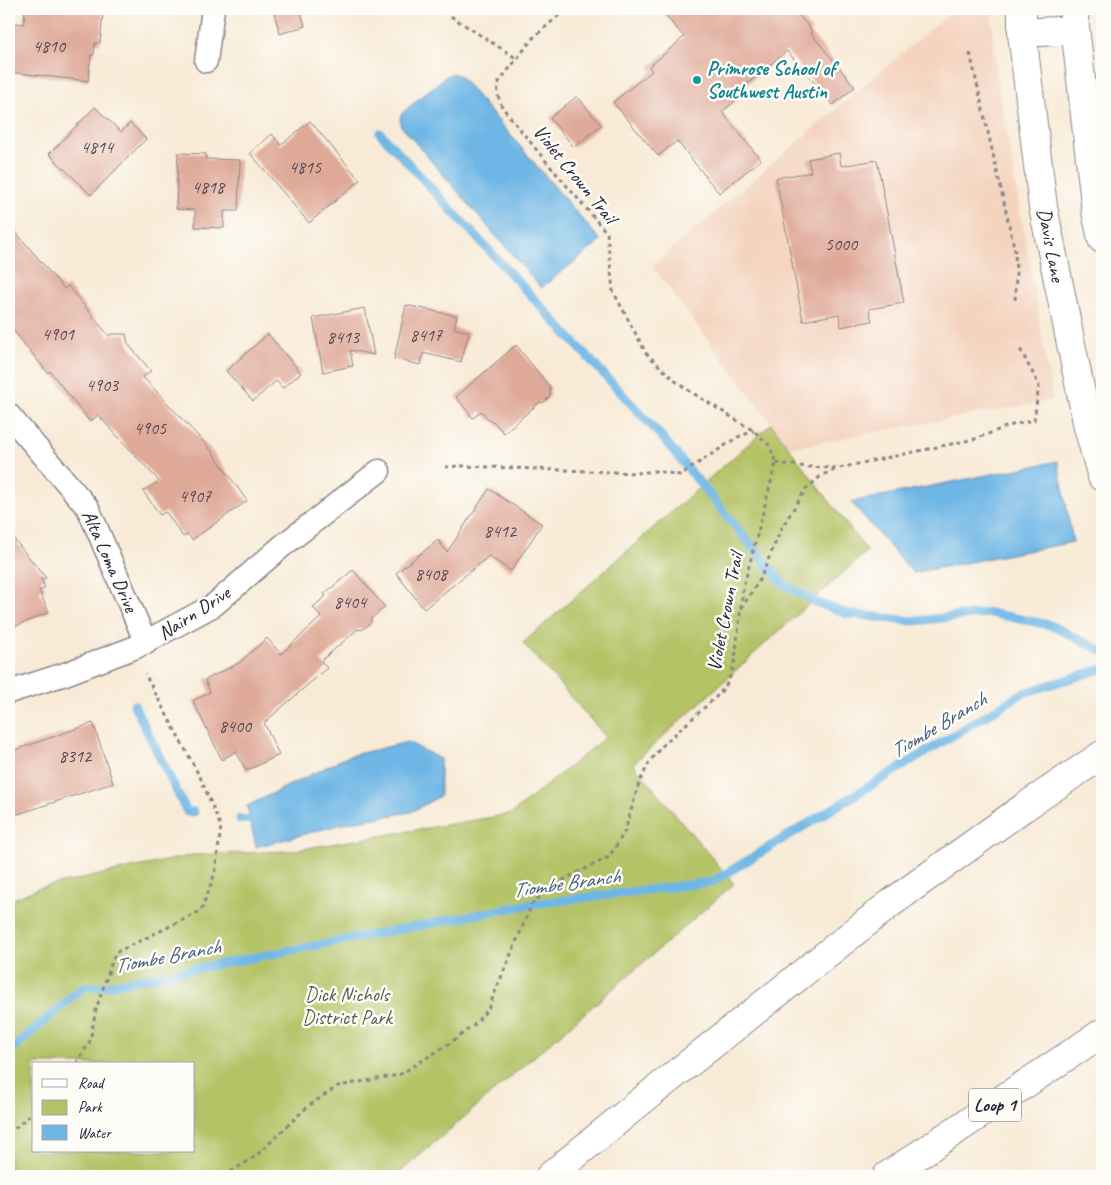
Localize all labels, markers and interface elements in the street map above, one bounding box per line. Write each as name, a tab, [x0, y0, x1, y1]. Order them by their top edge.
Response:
house number: 4810	[33, 35, 67, 57]
place label: Primrose School of Southwest Austin	[707, 56, 840, 104]
marker: Primrose School of Southwest Austin	[691, 74, 703, 86]
street label: Violet Crown Trail	[528, 120, 625, 231]
house number: 4814	[81, 136, 115, 158]
house number: 4815	[289, 156, 322, 178]
house number: 4818	[192, 176, 226, 198]
street label: Davis Lane	[1032, 206, 1071, 285]
house number: 5000	[825, 233, 859, 255]
house number: 4901	[42, 323, 75, 345]
house number: 8417	[410, 324, 443, 346]
house number: 8413	[327, 326, 361, 348]
house number: 4903	[86, 374, 120, 396]
house number: 4905	[134, 417, 167, 439]
house number: 4907	[179, 485, 212, 507]
street label: Alta Loma Drive	[76, 506, 144, 617]
house number: 8412	[484, 520, 518, 542]
street label: Violet Crown Trail	[701, 547, 749, 673]
house number: 8408	[415, 563, 449, 585]
street label: Nairn Drive	[153, 580, 236, 646]
house number: 8404	[334, 591, 368, 613]
water label: Tiombe Branch	[885, 685, 992, 764]
house number: 8400	[219, 715, 253, 737]
house number: 8312	[59, 745, 93, 767]
water label: Tiombe Branch	[511, 862, 623, 903]
water label: Tiombe Branch	[112, 933, 224, 979]
park label: Dick Nichols District Park	[302, 982, 394, 1030]
legend	[32, 1062, 195, 1152]
text: Road	[78, 1074, 105, 1093]
road number: Loop 1	[969, 1088, 1021, 1122]
text: Park	[78, 1098, 103, 1117]
text: Water	[78, 1124, 112, 1143]

